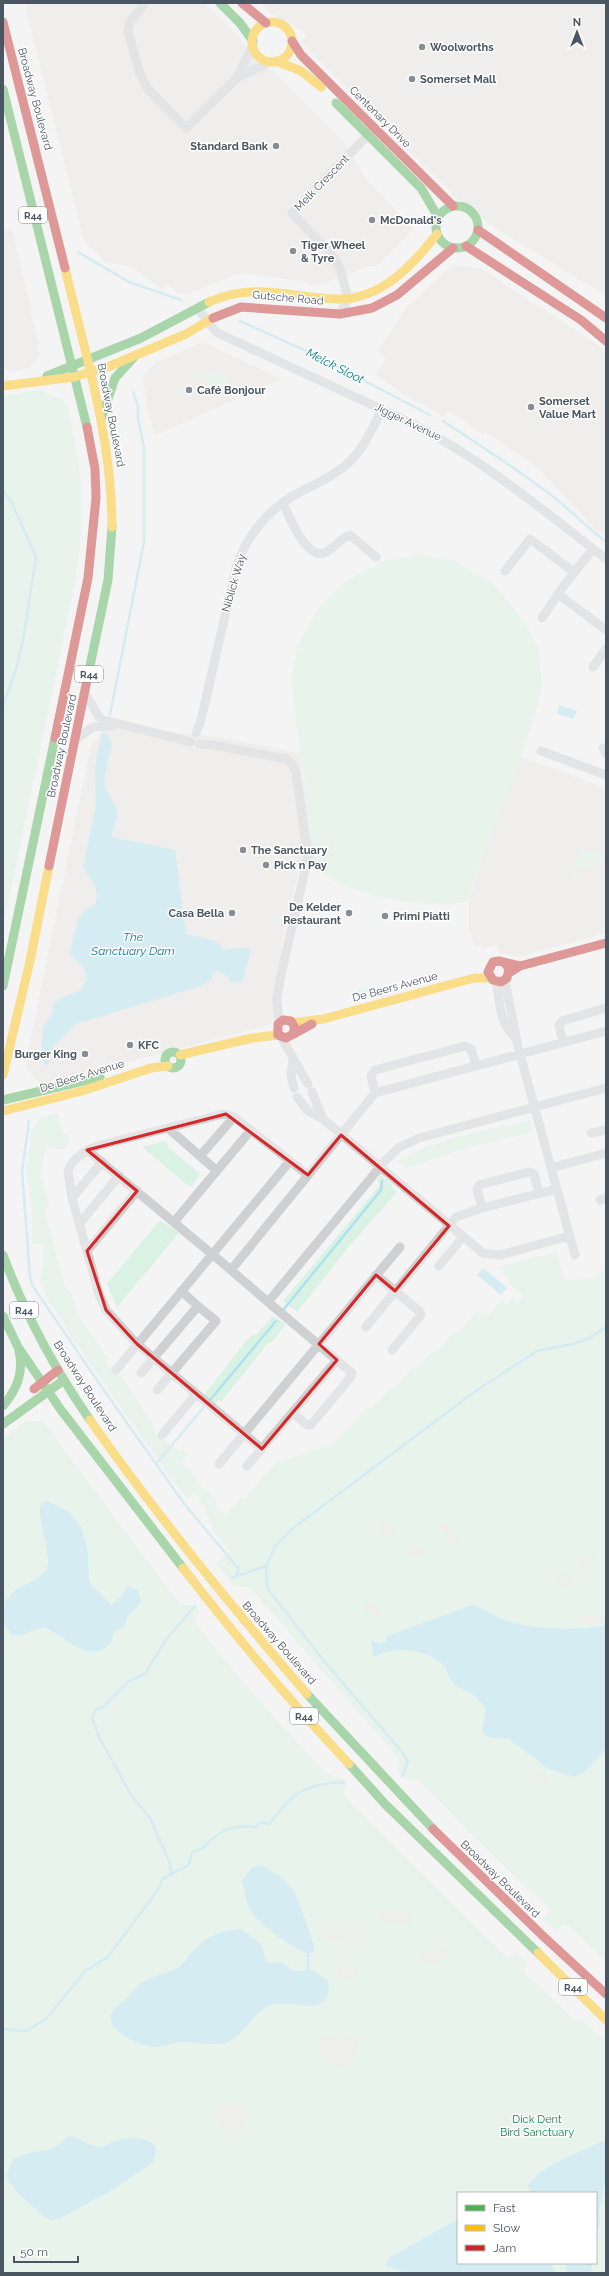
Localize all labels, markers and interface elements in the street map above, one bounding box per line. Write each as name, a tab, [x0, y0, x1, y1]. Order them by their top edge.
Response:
north arrow	[557, 12, 597, 52]
text: N	[573, 16, 581, 29]
place label: Woolworths	[430, 41, 494, 54]
marker: Woolworths	[417, 42, 427, 52]
street label: Broadway Boulevard	[15, 46, 55, 152]
place label: Somerset Mall	[420, 73, 497, 86]
marker: Somerset Mall	[407, 74, 417, 84]
street label: Centenary Drive	[347, 84, 414, 151]
place label: Standard Bank	[190, 140, 269, 153]
marker: Standard Bank	[271, 141, 281, 151]
street label: Melk Crescent	[292, 152, 352, 214]
road number: R44	[19, 207, 47, 223]
place label: McDonald's	[380, 214, 442, 227]
marker: McDonald's	[367, 215, 377, 225]
place label: Tiger Wheel & Tyre	[301, 239, 366, 265]
marker: Tiger Wheel & Tyre	[288, 246, 298, 256]
street label: Gutsche Road	[252, 288, 324, 308]
water label: Melck Sloot	[304, 345, 366, 387]
street label: Broadway Boulevard	[95, 362, 127, 468]
place label: Café Bonjour	[197, 384, 266, 397]
marker: Café Bonjour	[184, 385, 194, 395]
place label: Somerset Value Mart	[539, 395, 597, 421]
street label: Jigger Avenue	[373, 400, 444, 444]
marker: Somerset Value Mart	[526, 402, 536, 412]
street label: Niblick Way	[219, 552, 249, 614]
road number: R44	[75, 666, 103, 682]
street label: Broadway Boulevard	[45, 693, 79, 799]
place label: The Sanctuary	[251, 844, 327, 857]
marker: The Sanctuary	[238, 845, 248, 855]
place label: Pick n Pay	[274, 859, 327, 872]
marker: Pick n Pay	[261, 860, 271, 870]
place label: De Kelder Restaurant	[283, 901, 342, 927]
place label: Casa Bella	[168, 907, 224, 920]
marker: Casa Bella	[227, 908, 237, 918]
marker: De Kelder Restaurant	[344, 908, 354, 918]
place label: Primi Piatti	[393, 910, 450, 923]
marker: Primi Piatti	[380, 911, 390, 921]
water label: The Sanctuary Dam	[90, 930, 175, 958]
street label: De Beers Avenue	[351, 969, 440, 1005]
place label: KFC	[138, 1039, 160, 1052]
marker: KFC	[125, 1040, 135, 1050]
place label: Burger King	[15, 1048, 77, 1061]
marker: Burger King	[80, 1049, 90, 1059]
street label: De Beers Avenue	[38, 1057, 126, 1095]
road number: R44	[10, 1302, 38, 1318]
street label: Broadway Boulevard	[51, 1338, 119, 1434]
street label: Broadway Boulevard	[240, 1599, 319, 1687]
road number: R44	[290, 1708, 318, 1724]
street label: Broadway Boulevard	[458, 1838, 543, 1920]
road number: R44	[559, 1979, 587, 1995]
park label: Dick Dent Bird Sanctuary	[500, 2113, 574, 2139]
legend	[457, 2192, 597, 2264]
text: Fast	[493, 2201, 516, 2215]
text: Slow	[493, 2221, 520, 2235]
scale bar	[14, 2238, 78, 2264]
text: Jam	[493, 2241, 516, 2255]
text: 50 m	[20, 2245, 48, 2259]

